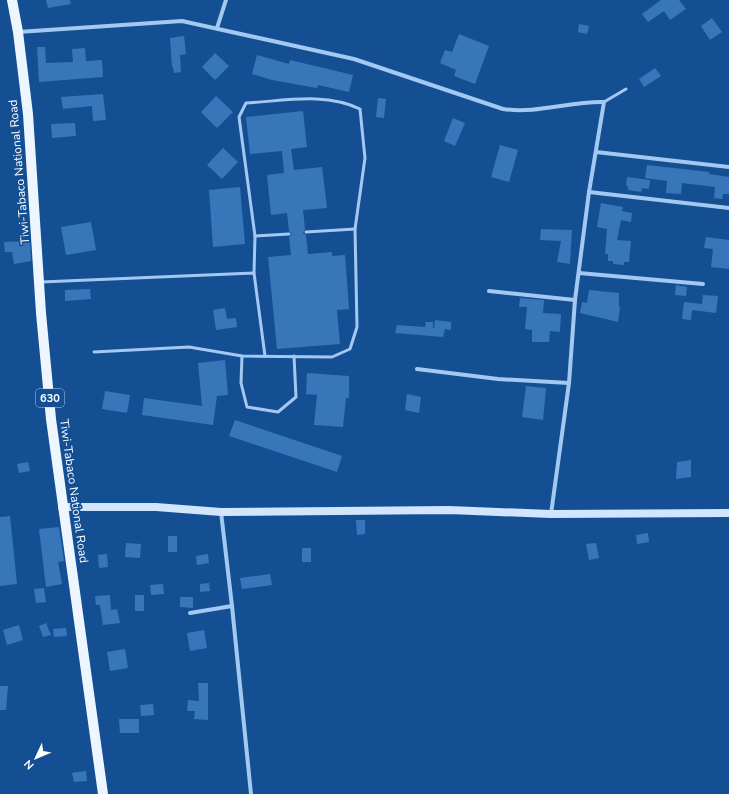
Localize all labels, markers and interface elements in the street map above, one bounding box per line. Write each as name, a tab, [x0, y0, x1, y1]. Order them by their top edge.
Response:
street label: Tiwi-Tabaco National Road	[5, 99, 33, 245]
road number: 630	[36, 389, 64, 407]
street label: Tiwi-Tabaco National Road	[56, 418, 92, 564]
north arrow	[16, 738, 56, 778]
text: N	[21, 756, 37, 773]

